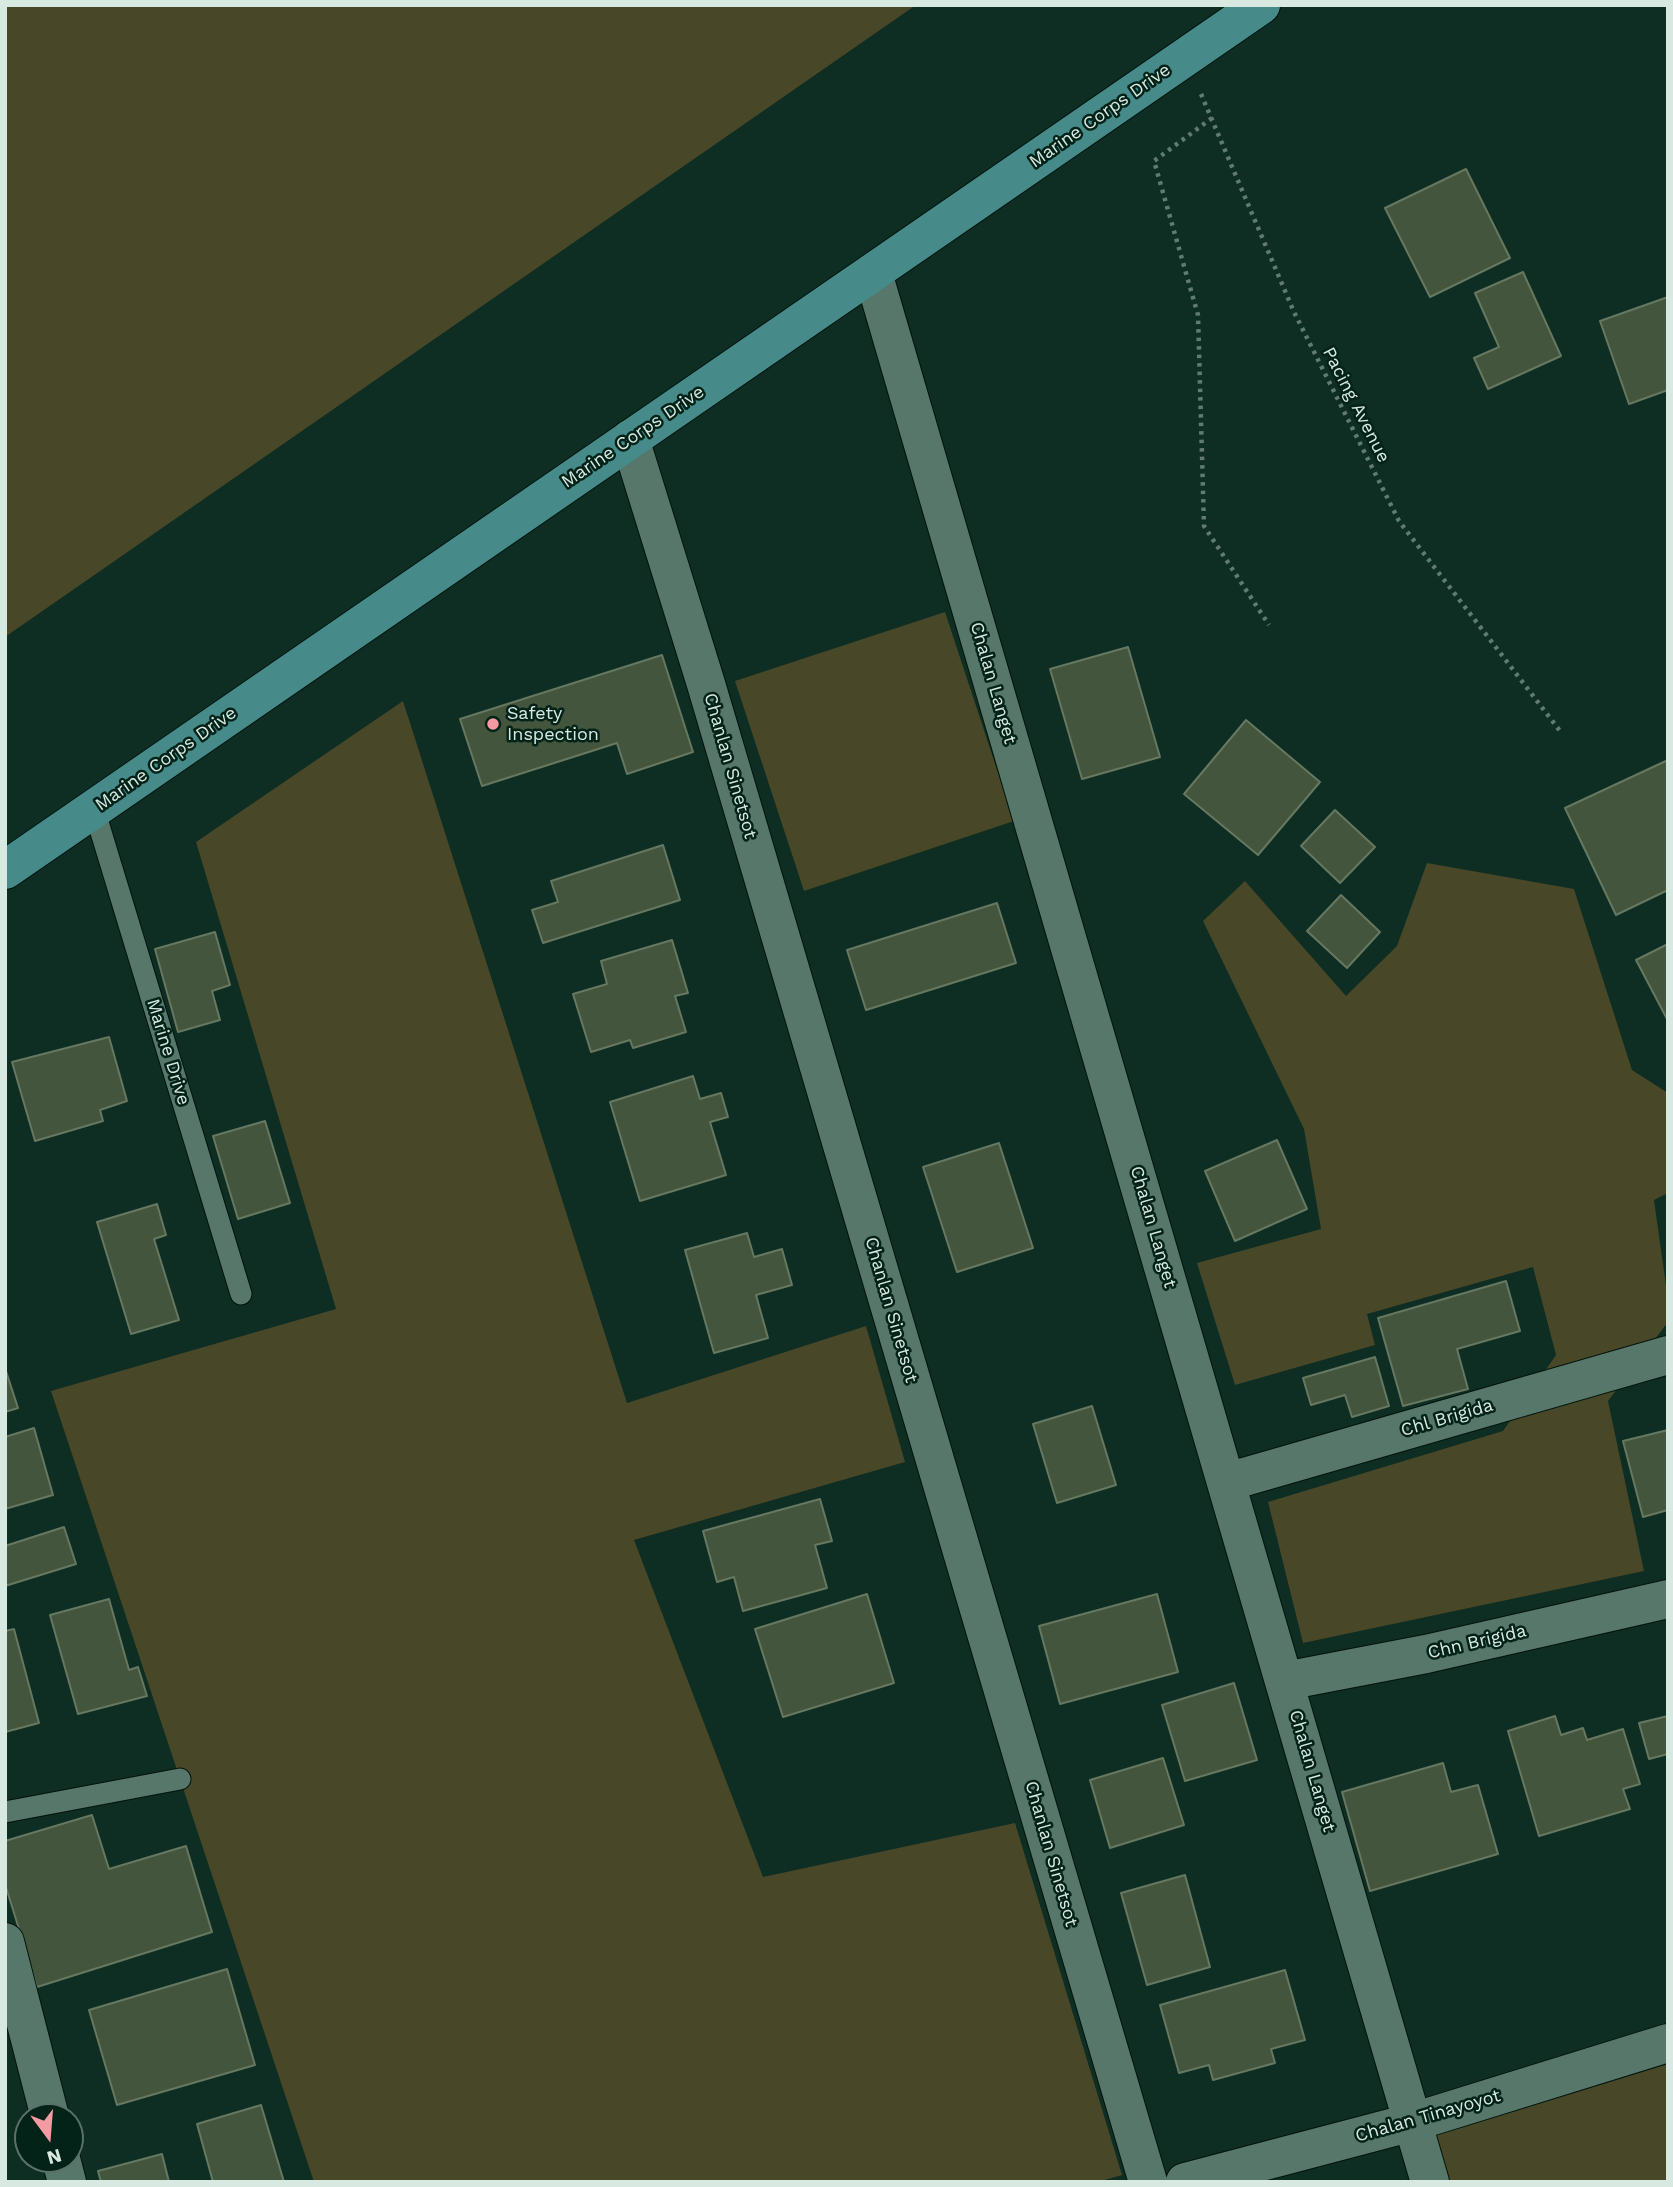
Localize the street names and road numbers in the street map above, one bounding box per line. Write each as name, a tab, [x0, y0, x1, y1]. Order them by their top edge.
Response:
street label: Marine Corps Drive	[1025, 59, 1175, 173]
street label: Pacing Avenue	[1318, 344, 1394, 466]
street label: Marine Corps Drive	[558, 381, 708, 493]
street label: Chalan Langet	[965, 619, 1021, 747]
street label: Chanlan Sinetsot	[699, 691, 761, 841]
street label: Marine Corps Drive	[91, 702, 241, 816]
street label: Marine Drive	[142, 996, 194, 1108]
street label: Chalan Langet	[1125, 1163, 1181, 1291]
street label: Chanlan Sinetsot	[860, 1235, 922, 1385]
street label: Chl Brigida	[1398, 1395, 1496, 1441]
street label: Chn Brigida	[1426, 1620, 1528, 1664]
street label: Chalan Langet	[1284, 1707, 1340, 1835]
street label: Chanlan Sinetsot	[1020, 1779, 1082, 1929]
street label: Chalan Tinayoyot	[1353, 2085, 1503, 2147]

